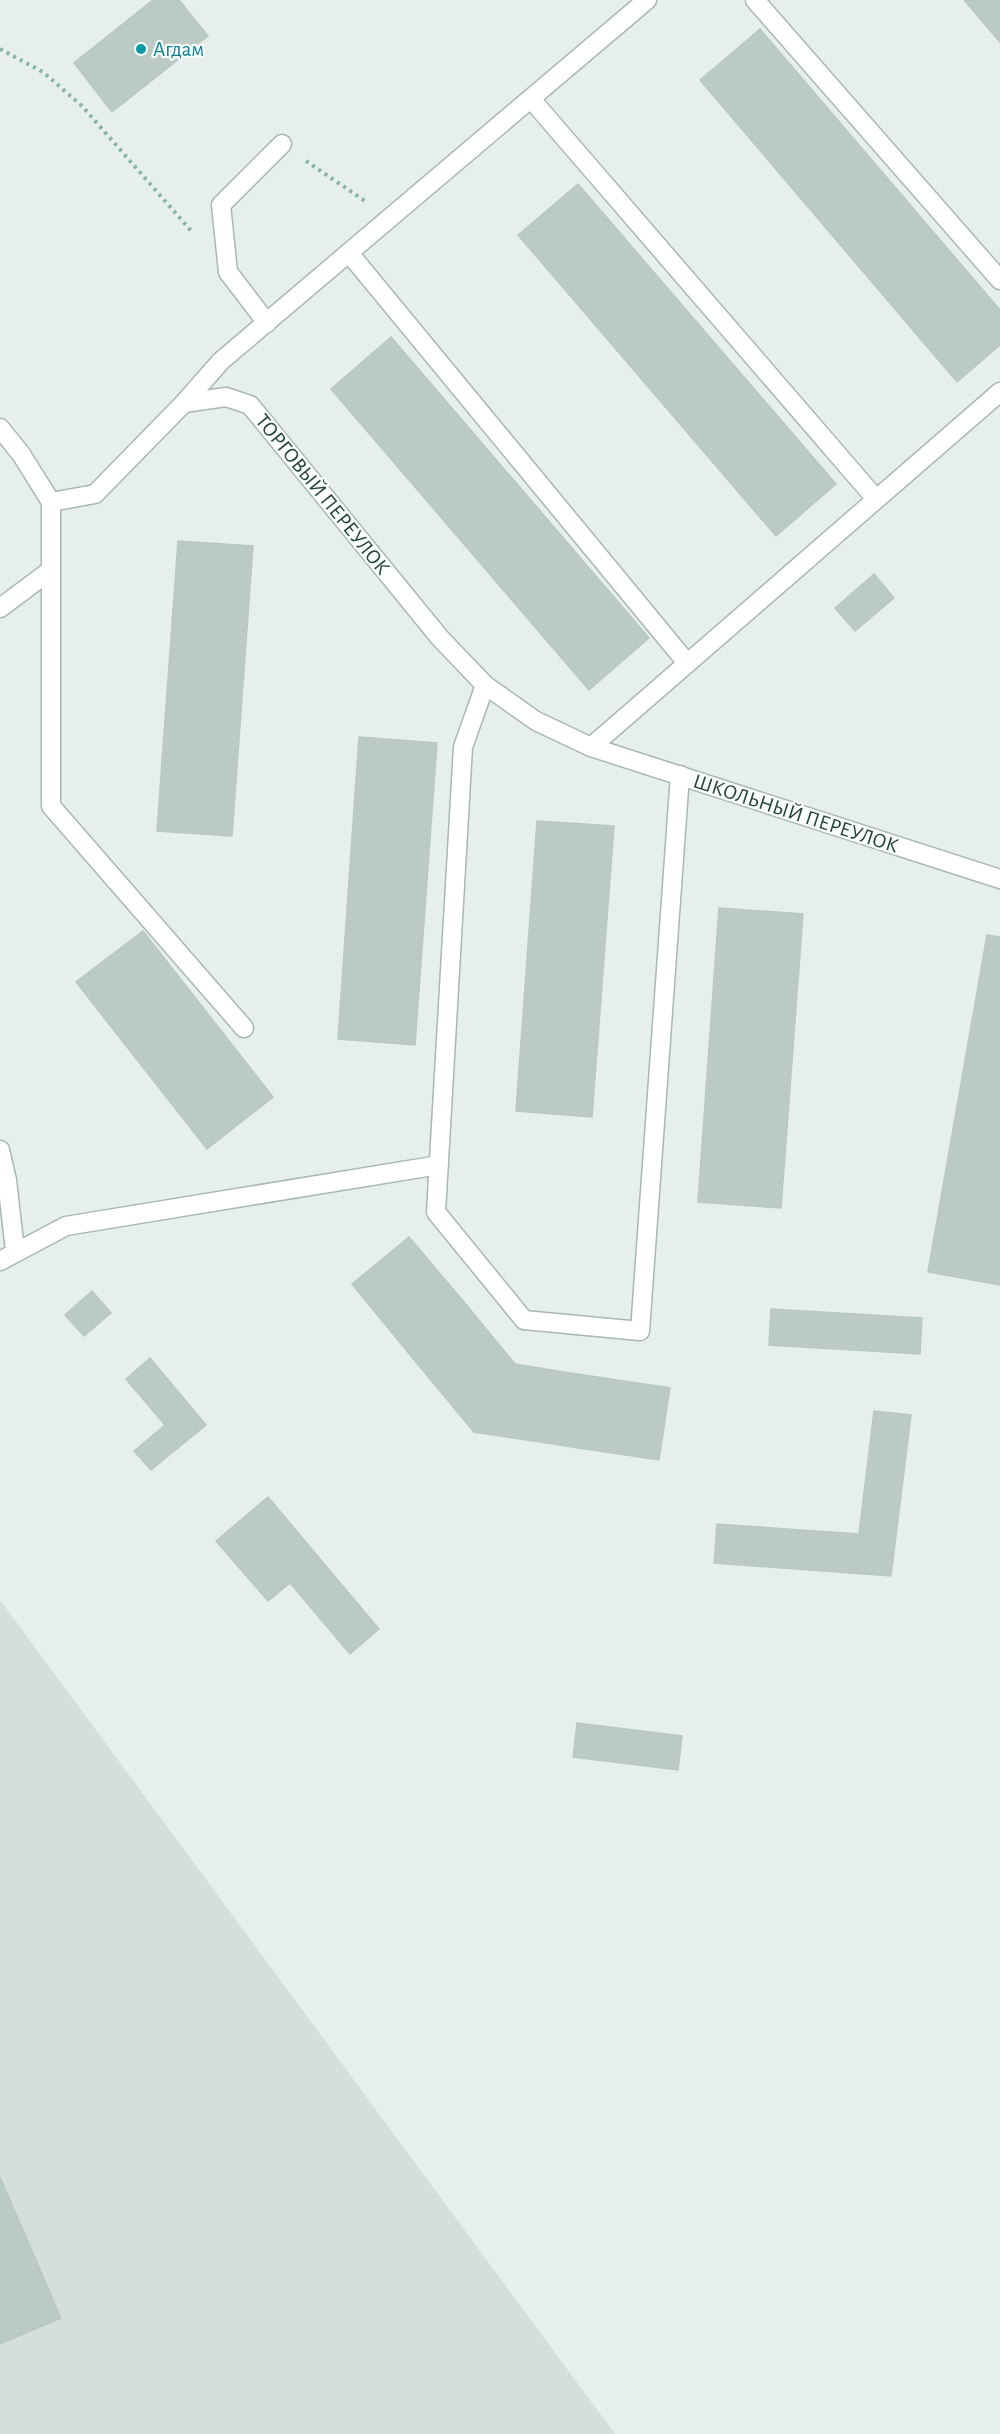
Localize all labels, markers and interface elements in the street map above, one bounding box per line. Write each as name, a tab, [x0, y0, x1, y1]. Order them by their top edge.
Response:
place label: Агдам	[153, 39, 204, 60]
marker: Агдам	[134, 42, 148, 56]
street label: ТОРГОВЫЙ ПЕРЕУЛОК	[252, 410, 394, 578]
street label: ШКОЛЬНЫЙ ПЕРЕУЛОК	[691, 769, 901, 857]

